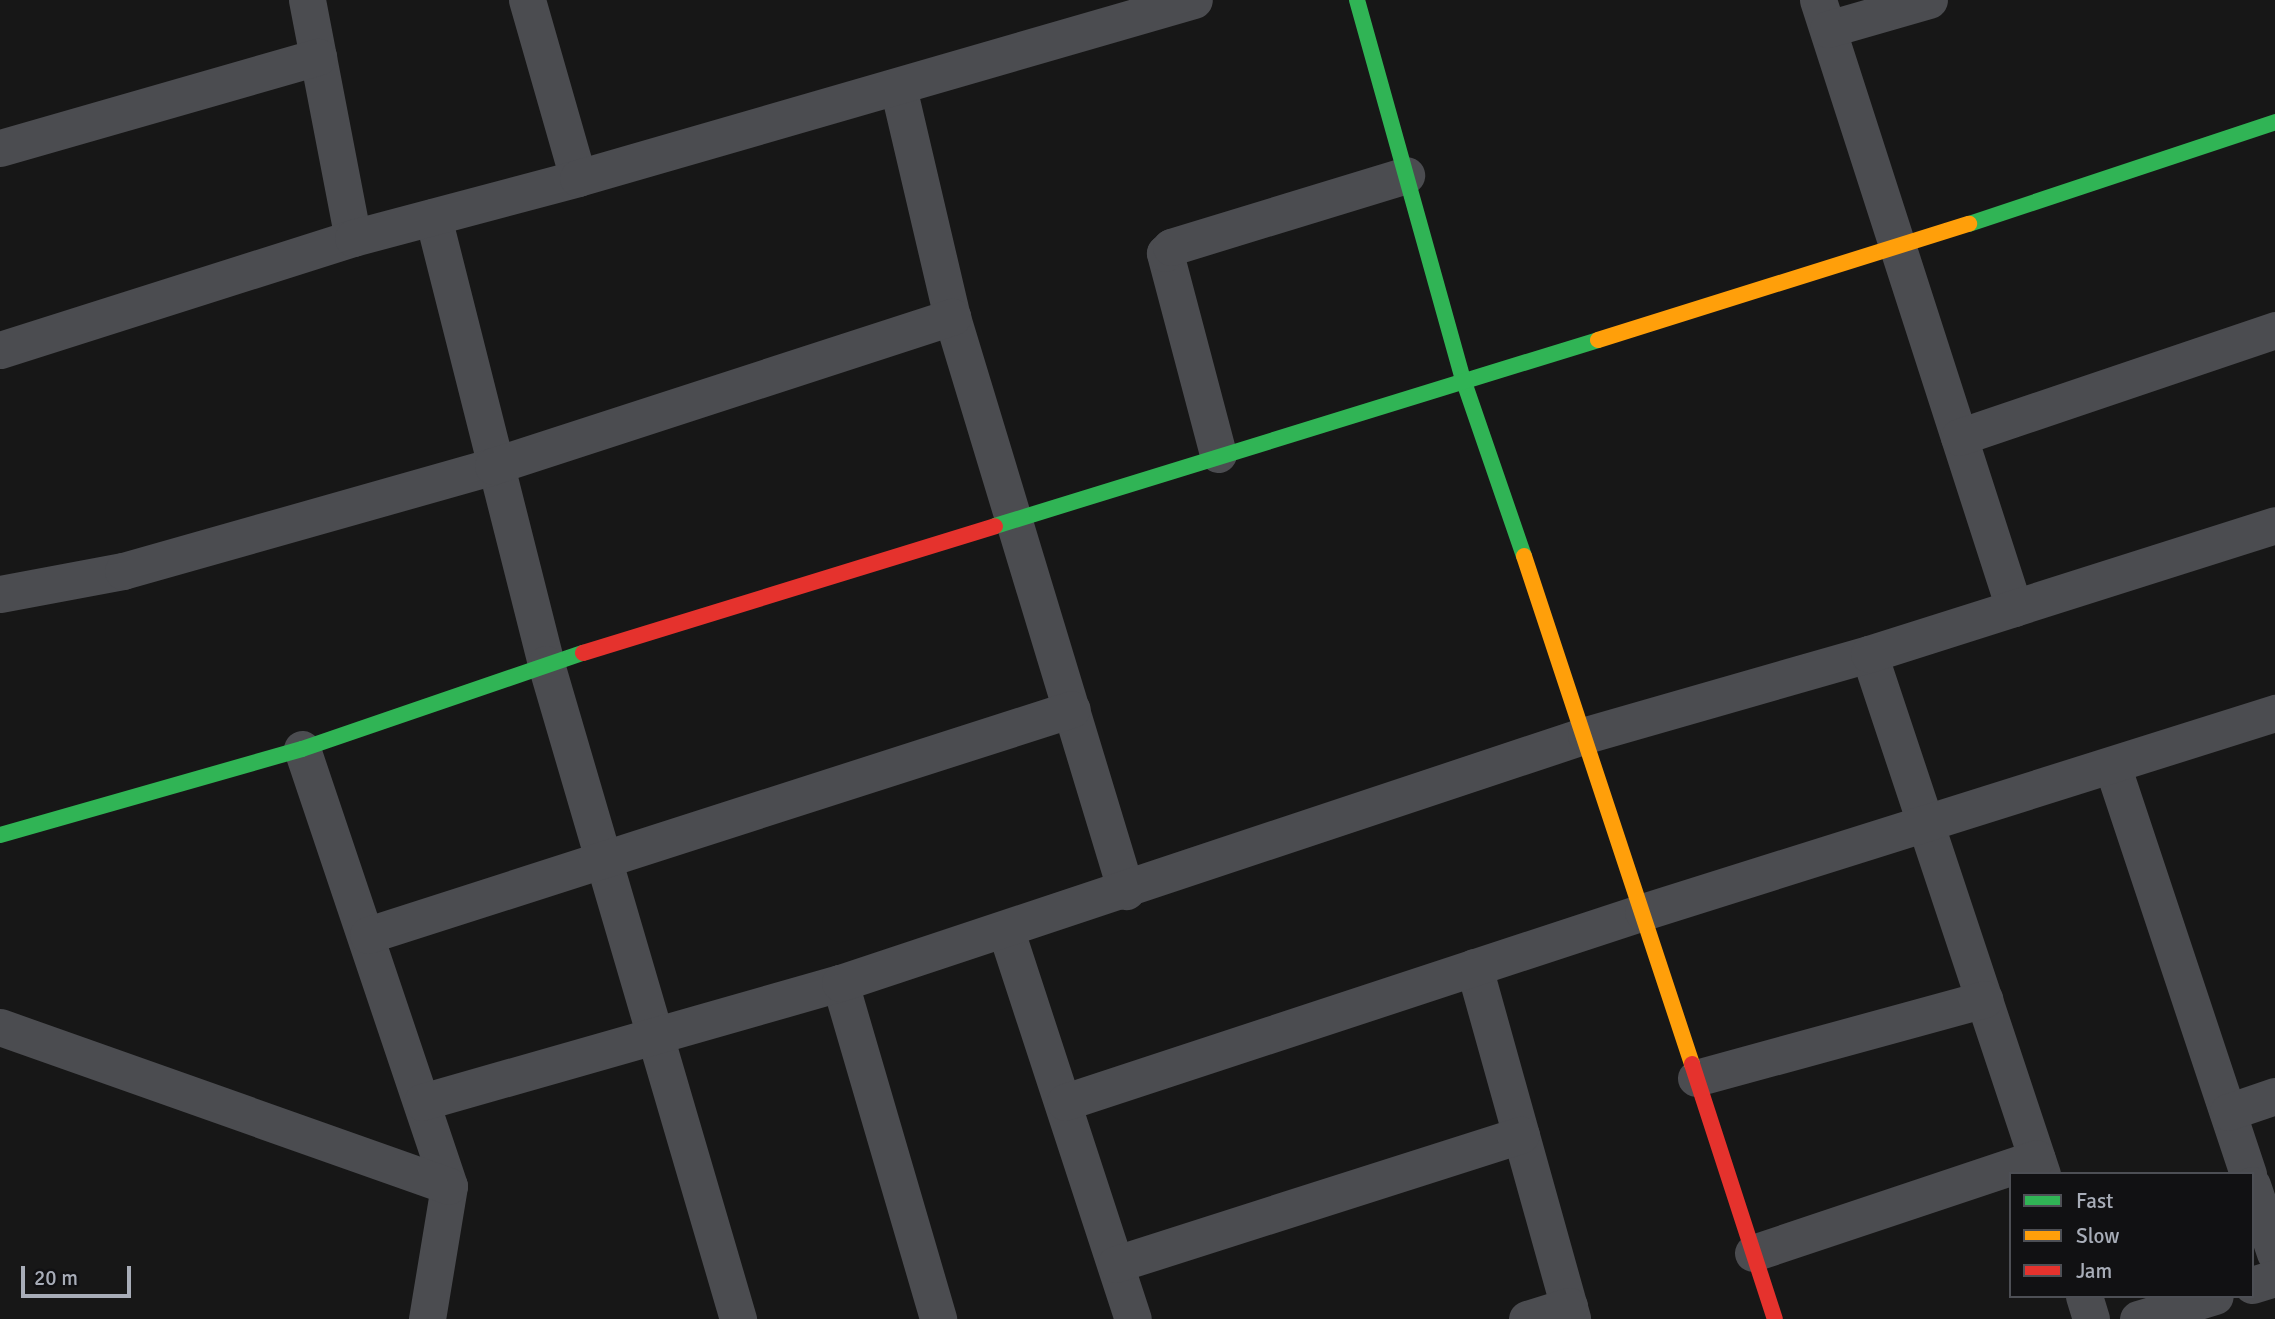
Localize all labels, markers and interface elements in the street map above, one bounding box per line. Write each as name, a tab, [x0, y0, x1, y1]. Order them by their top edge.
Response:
legend	[2009, 1172, 2254, 1298]
text: Fast	[2076, 1188, 2113, 1214]
text: Slow	[2076, 1223, 2120, 1249]
scale bar	[24, 1252, 135, 1296]
text: Jam	[2076, 1258, 2112, 1284]
text: 20 m	[34, 1265, 78, 1291]

